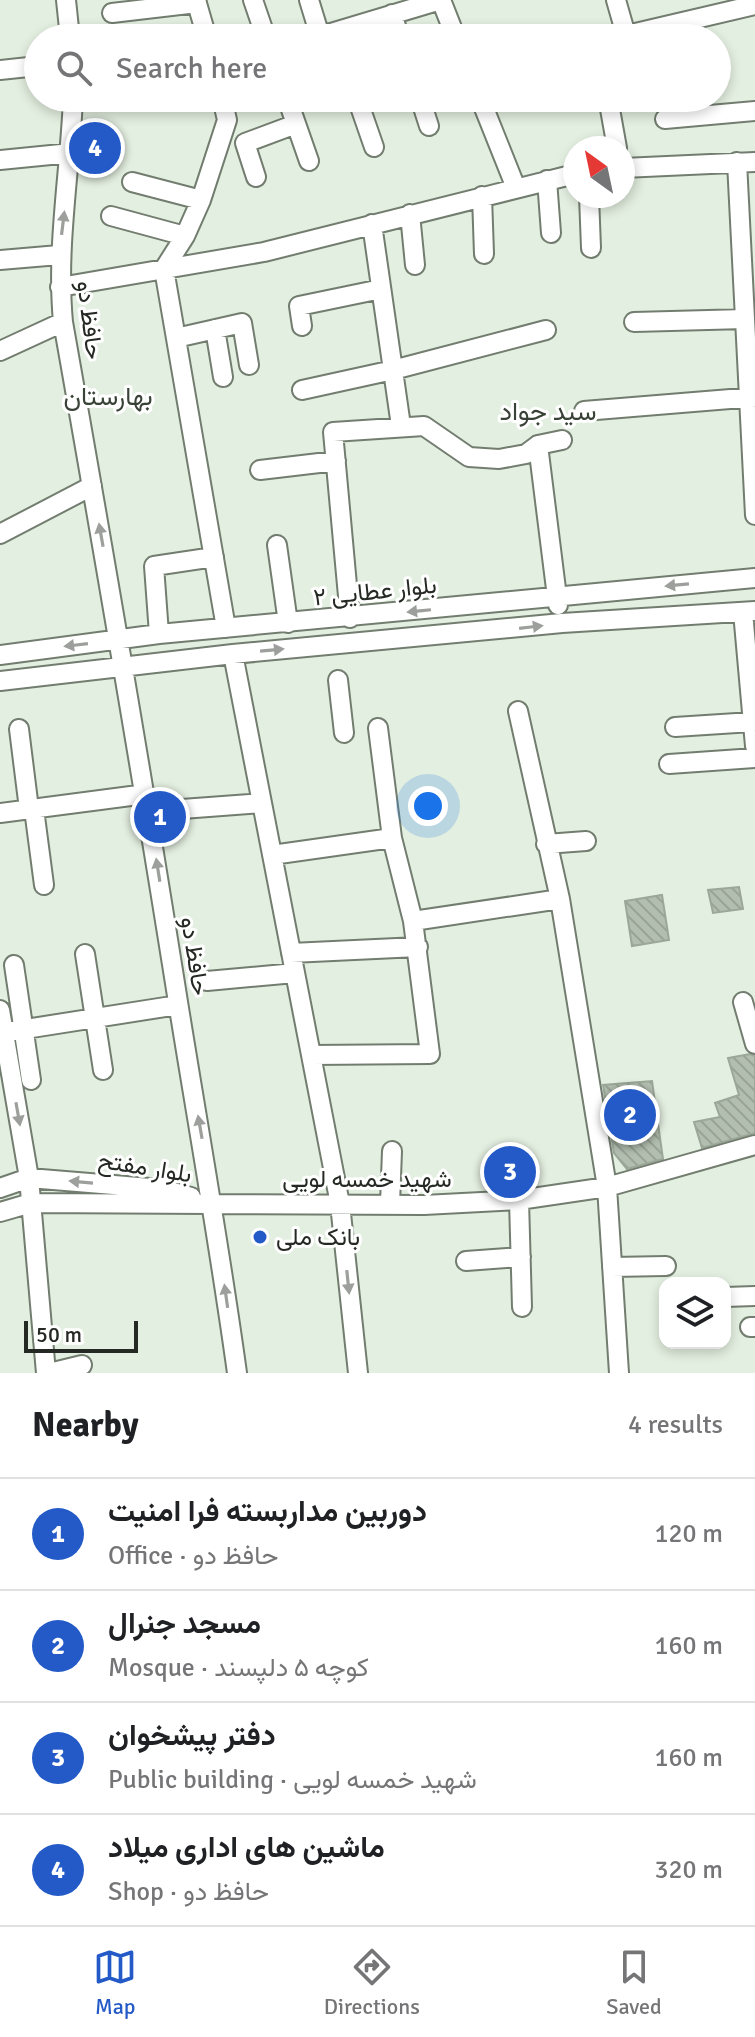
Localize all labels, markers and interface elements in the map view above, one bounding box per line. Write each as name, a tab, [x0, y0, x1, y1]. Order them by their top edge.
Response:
search box	[24, 24, 731, 112]
icon: search	[52, 46, 96, 90]
text: Search here	[116, 50, 267, 87]
pin: 4	[69, 118, 121, 178]
north arrow	[563, 136, 635, 208]
one-way arrow	[57, 210, 70, 235]
street label: حافظ دو	[70, 279, 110, 361]
district label: بهارستان	[63, 381, 153, 413]
district label: سید جواد	[500, 396, 596, 428]
one-way arrow	[94, 522, 106, 547]
street label: بلوار عطایی ۲	[312, 570, 438, 612]
one-way arrow	[664, 579, 689, 592]
one-way arrow	[406, 604, 431, 617]
one-way arrow	[519, 620, 544, 633]
one-way arrow	[63, 639, 88, 652]
one-way arrow	[260, 644, 285, 657]
your location	[408, 786, 448, 826]
pin: 1	[134, 787, 186, 847]
one-way arrow	[151, 857, 164, 882]
street label: حافظ دو	[174, 915, 216, 997]
pin: 2	[604, 1085, 656, 1145]
one-way arrow	[13, 1102, 25, 1127]
one-way arrow	[193, 1114, 205, 1139]
pin: 3	[484, 1142, 536, 1202]
street label: بلوار مفتح	[96, 1145, 194, 1191]
street label: شهید خمسه لویی	[282, 1164, 452, 1194]
one-way arrow	[68, 1175, 93, 1188]
place label: بانک ملی	[276, 1222, 360, 1252]
marker: بانک ملی	[251, 1228, 269, 1246]
one-way arrow	[342, 1270, 355, 1295]
map controls	[659, 1277, 731, 1349]
button: layers	[659, 1277, 731, 1349]
one-way arrow	[219, 1283, 232, 1308]
scale bar	[24, 1317, 138, 1353]
text: 50 m	[36, 1321, 82, 1348]
text: Nearby	[32, 1404, 139, 1446]
text: 4 results	[628, 1409, 723, 1441]
text: دوربین مداربسته فرا امنیت	[108, 1493, 427, 1530]
text: 1	[51, 1518, 65, 1550]
text: 120 m	[654, 1518, 723, 1550]
text: Office · حافظ دو	[108, 1540, 278, 1572]
text: مسجد جنرال	[108, 1605, 261, 1642]
text: 2	[51, 1630, 65, 1662]
text: 160 m	[654, 1630, 723, 1662]
text: Mosque · کوچه ۵ دلپسند	[108, 1652, 369, 1684]
text: دفتر پیشخوان	[108, 1717, 276, 1754]
text: 3	[51, 1742, 65, 1774]
text: 160 m	[654, 1742, 723, 1774]
text: Public building · شهید خمسه لویی	[108, 1764, 477, 1796]
text: ماشین های اداری میلاد	[108, 1829, 385, 1866]
text: 4	[51, 1854, 65, 1886]
text: 320 m	[654, 1854, 723, 1886]
text: Shop · حافظ دو	[108, 1876, 269, 1908]
tab: Map	[93, 1945, 137, 2020]
tab: Directions	[324, 1945, 420, 2020]
tab: Saved	[606, 1945, 662, 2020]

